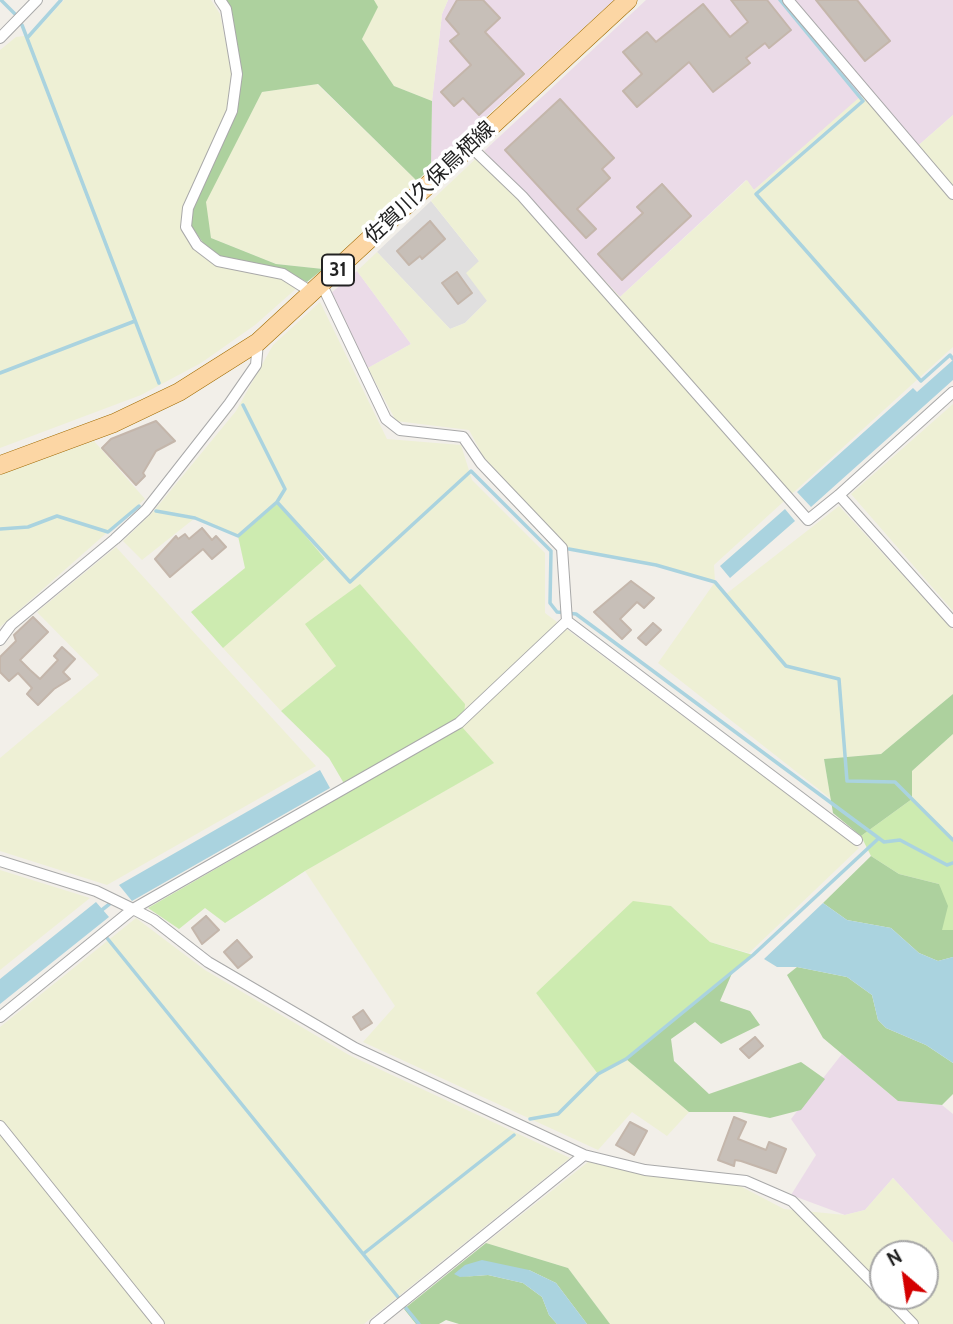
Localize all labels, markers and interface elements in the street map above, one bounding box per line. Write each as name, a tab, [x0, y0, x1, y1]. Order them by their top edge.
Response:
street label: 佐賀川久保鳥栖線	[360, 116, 500, 250]
road number: 31	[322, 254, 354, 286]
north arrow	[869, 1240, 939, 1310]
text: N	[883, 1245, 906, 1271]

